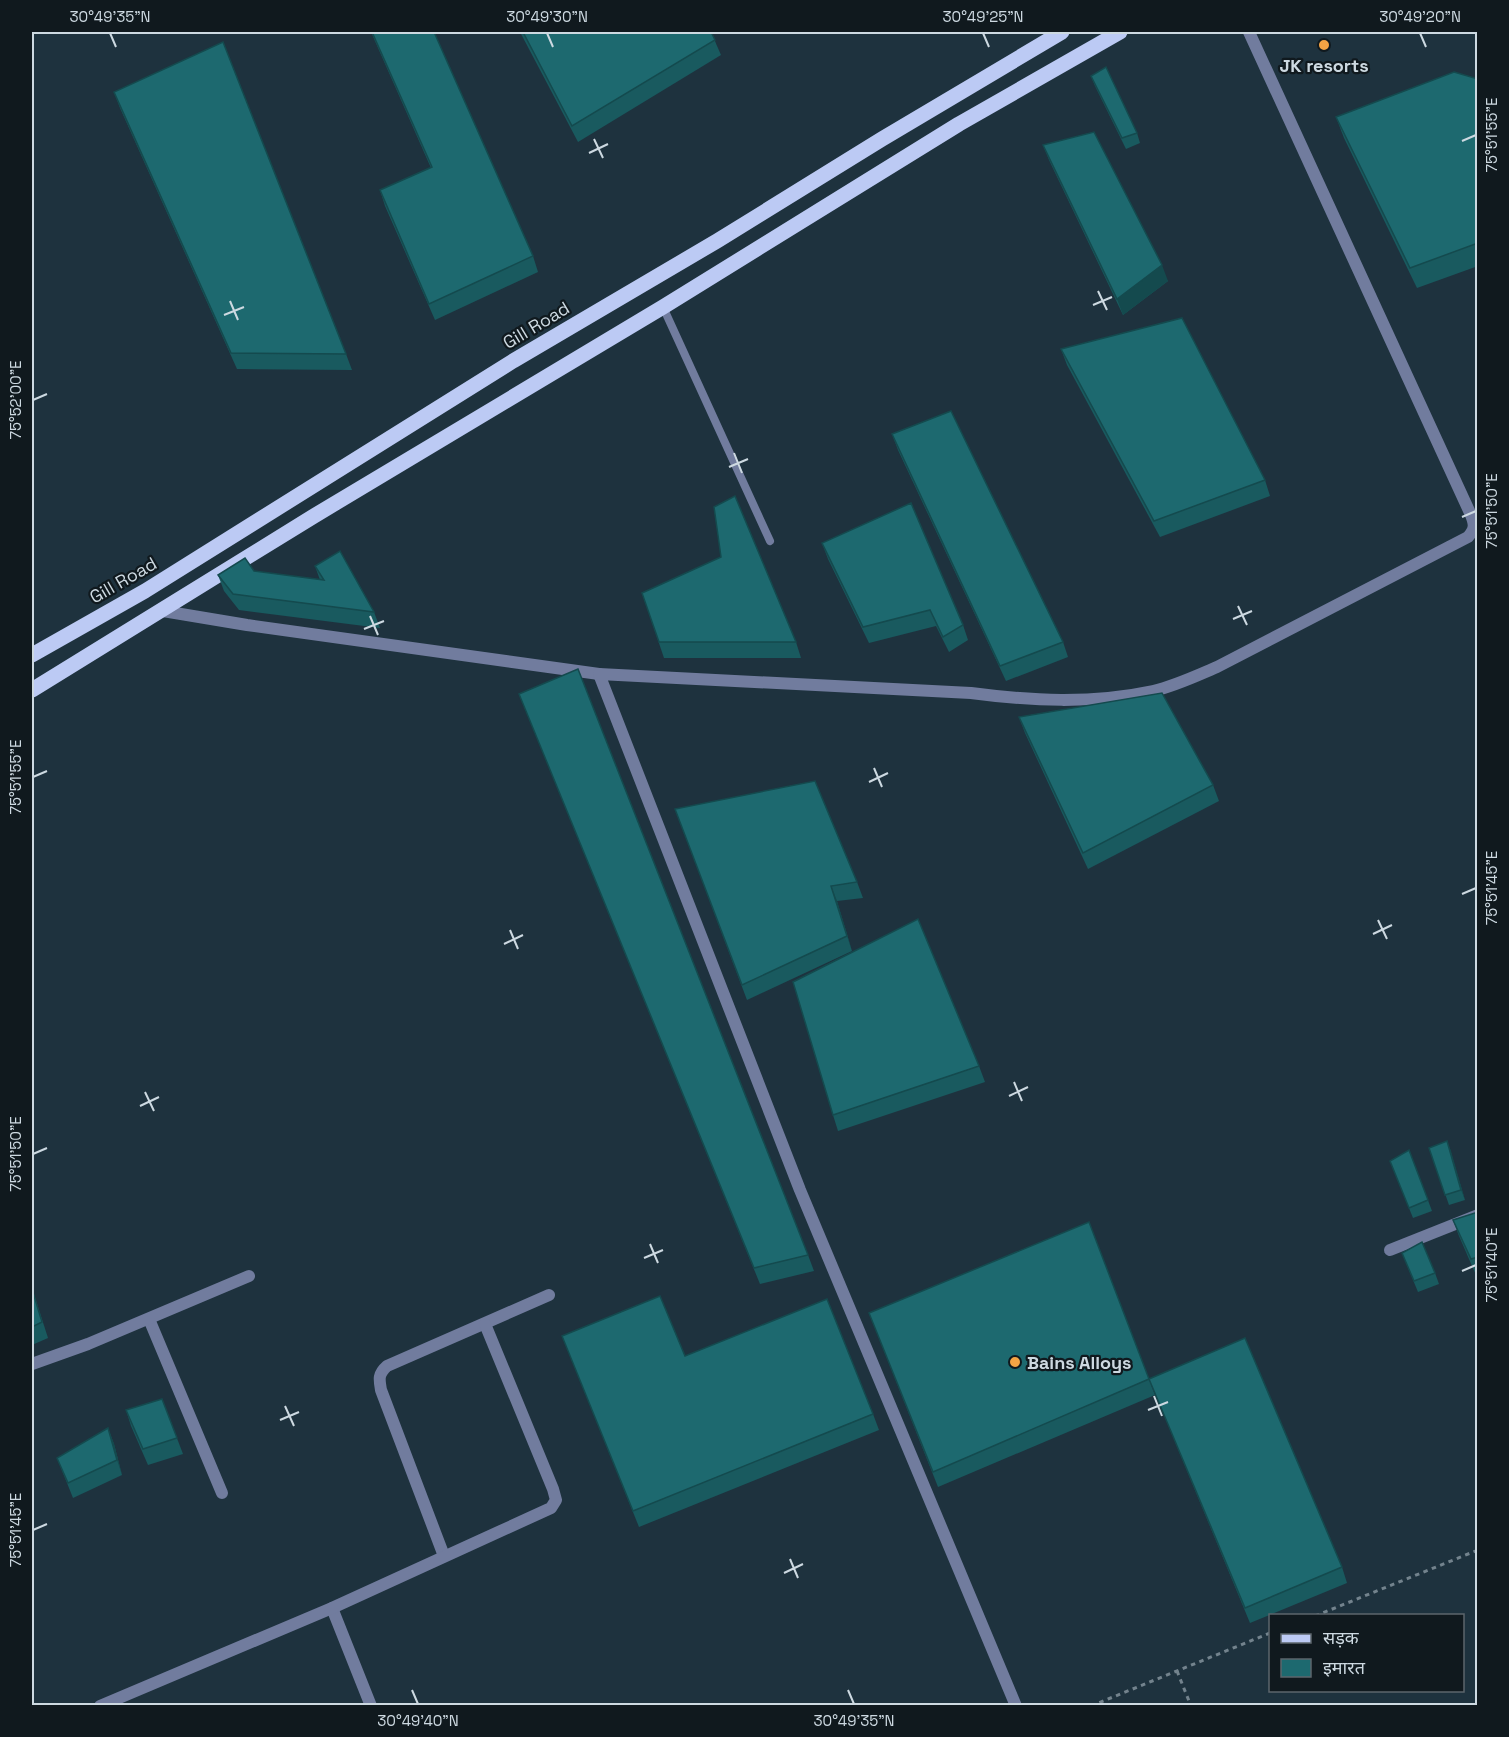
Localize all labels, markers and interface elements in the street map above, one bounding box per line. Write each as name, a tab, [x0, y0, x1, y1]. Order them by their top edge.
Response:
text: 30°49'35"N	[69, 7, 151, 26]
text: 30°49'30"N	[506, 7, 588, 26]
text: 30°49'25"N	[942, 7, 1024, 26]
text: 30°49'20"N	[1379, 7, 1461, 26]
marker: JK resorts	[1317, 38, 1331, 52]
place label: JK resorts	[1279, 54, 1369, 77]
text: 75°51'55"E	[1482, 98, 1501, 172]
street label: Gill Road	[498, 296, 574, 354]
text: 75°52'00"E	[6, 361, 25, 439]
text: 75°51'50"E	[1482, 473, 1501, 549]
street label: Gill Road	[85, 552, 161, 608]
text: 75°51'55"E	[6, 740, 25, 814]
text: 75°51'45"E	[1482, 851, 1501, 925]
text: 75°51'50"E	[6, 1116, 25, 1192]
text: 75°51'40"E	[1482, 1227, 1501, 1303]
place label: Bains Alloys	[1027, 1351, 1132, 1374]
marker: Bains Alloys	[1008, 1355, 1022, 1369]
text: 75°51'45"E	[6, 1493, 25, 1567]
legend	[1269, 1614, 1464, 1692]
text: सड़क	[1323, 1626, 1360, 1649]
text: इमारत	[1323, 1656, 1366, 1679]
text: 30°49'40"N	[377, 1711, 459, 1730]
text: 30°49'35"N	[813, 1711, 895, 1730]

